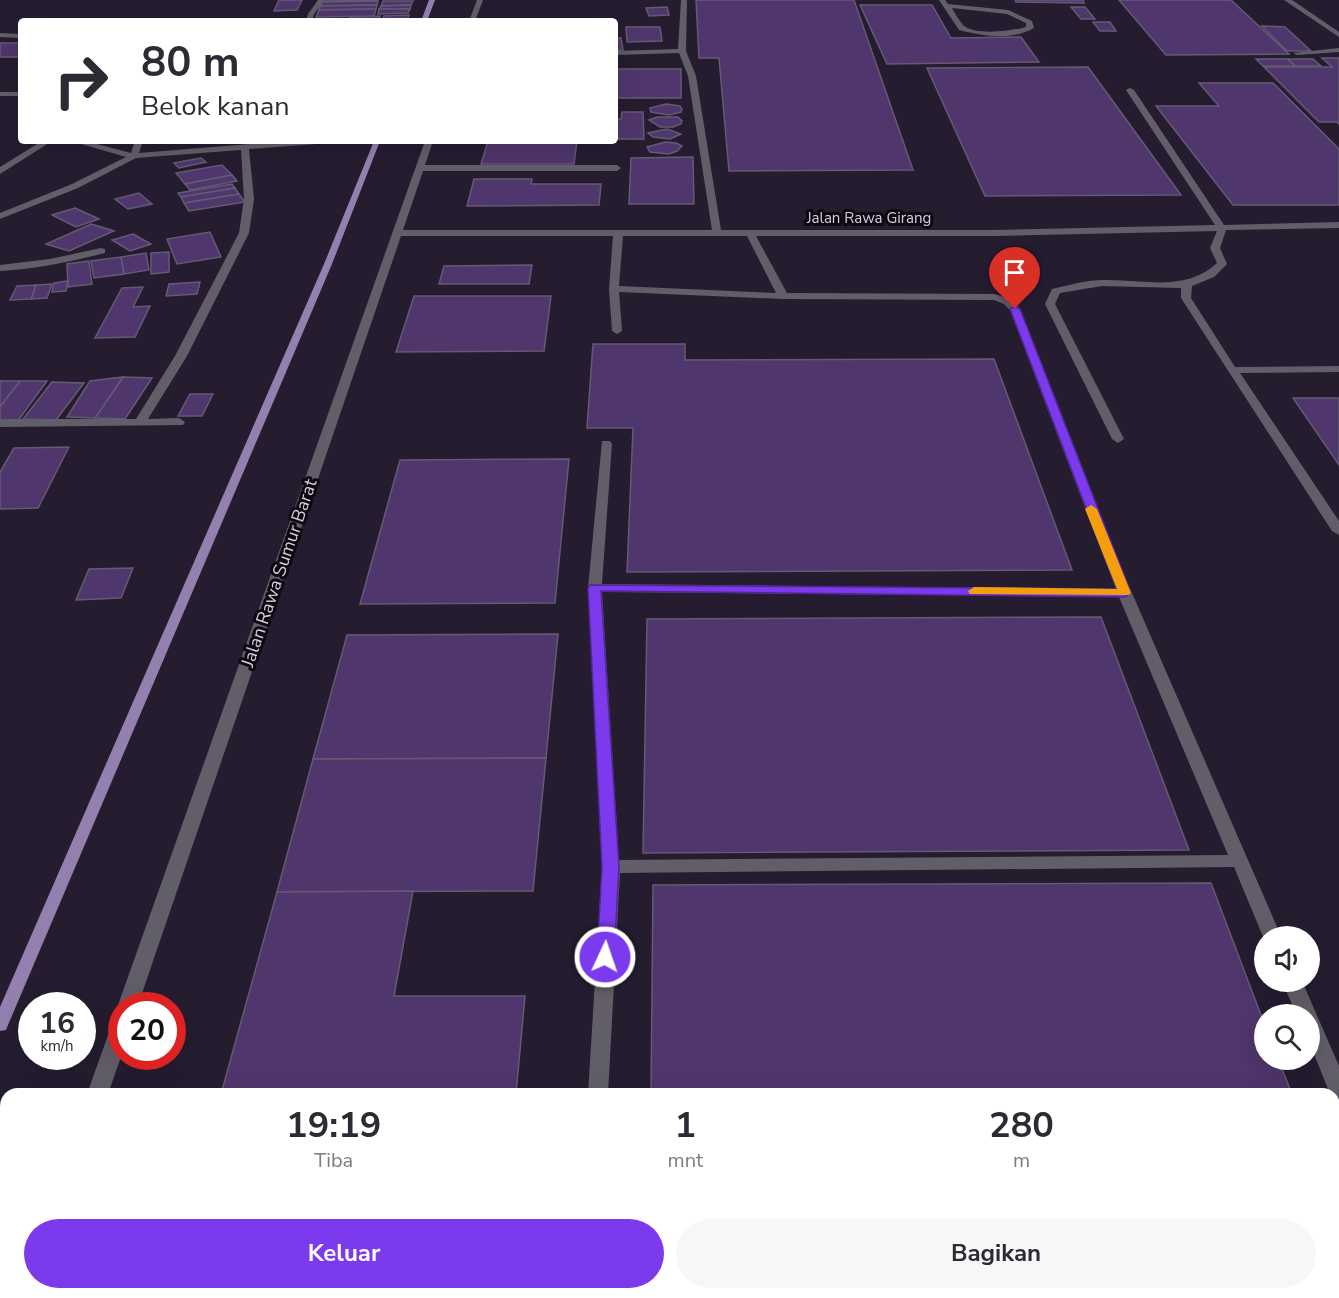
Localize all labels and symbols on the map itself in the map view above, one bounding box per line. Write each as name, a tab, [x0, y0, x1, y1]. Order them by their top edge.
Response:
street label: Jalan Rawa Girang	[806, 208, 931, 228]
pin	[989, 247, 1040, 309]
street label: Jalan Rawa Sumur Barat	[235, 475, 323, 671]
position arrow	[573, 925, 637, 989]
speed limit sign: 20	[108, 992, 186, 1070]

